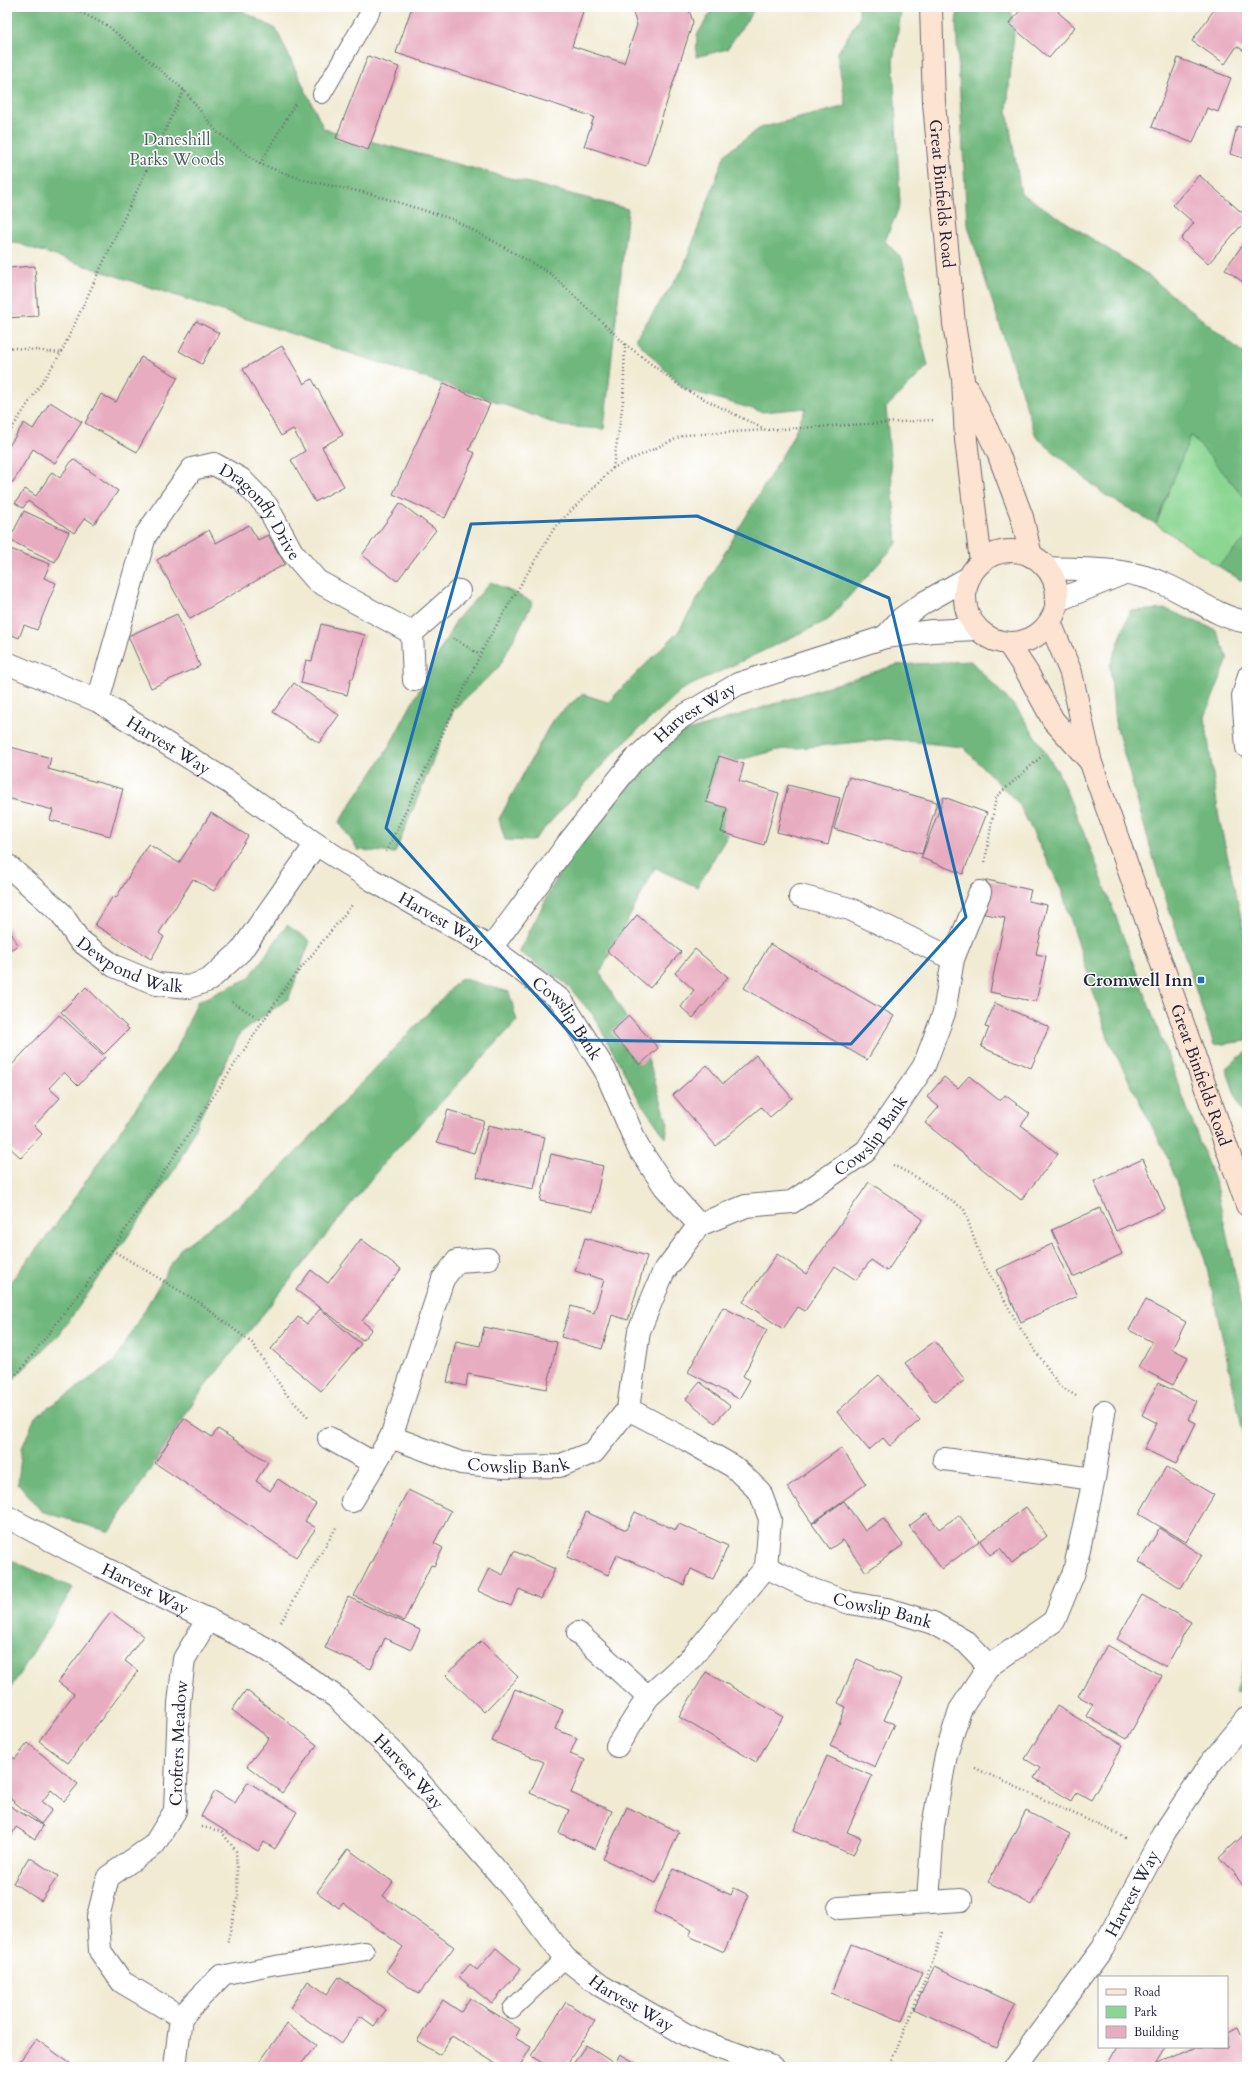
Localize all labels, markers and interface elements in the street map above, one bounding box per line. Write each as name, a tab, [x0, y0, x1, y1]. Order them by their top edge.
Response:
street label: Great Binfields Road	[924, 118, 960, 269]
park label: Daneshill Parks Woods	[130, 128, 225, 171]
street label: Dragonfly Drive	[215, 458, 306, 565]
street label: Harvest Way	[648, 676, 740, 748]
street label: Harvest Way	[122, 710, 215, 780]
street label: Harvest Way	[395, 886, 488, 953]
street label: Dewpond Walk	[72, 931, 185, 998]
place label: Cromwell Inn	[1083, 969, 1193, 992]
street label: Cowslip Bank	[527, 971, 608, 1065]
marker: Cromwell Inn	[1196, 975, 1206, 985]
street label: Great Binfields Road	[1165, 1001, 1237, 1149]
street label: Cowslip Bank	[829, 1090, 913, 1181]
street label: Cowslip Bank	[466, 1451, 574, 1479]
street label: Harvest Way	[98, 1557, 193, 1620]
street label: Cowslip Bank	[830, 1586, 936, 1634]
street label: Crofters Meadow	[164, 1678, 193, 1806]
street label: Harvest Way	[369, 1728, 449, 1814]
street label: Harvest Way	[1100, 1846, 1164, 1941]
street label: Harvest Way	[584, 1969, 678, 2037]
legend	[1098, 1976, 1228, 2048]
text: Road	[1134, 1984, 1161, 2000]
text: Park	[1134, 2004, 1158, 2020]
text: Building	[1134, 2024, 1179, 2040]

